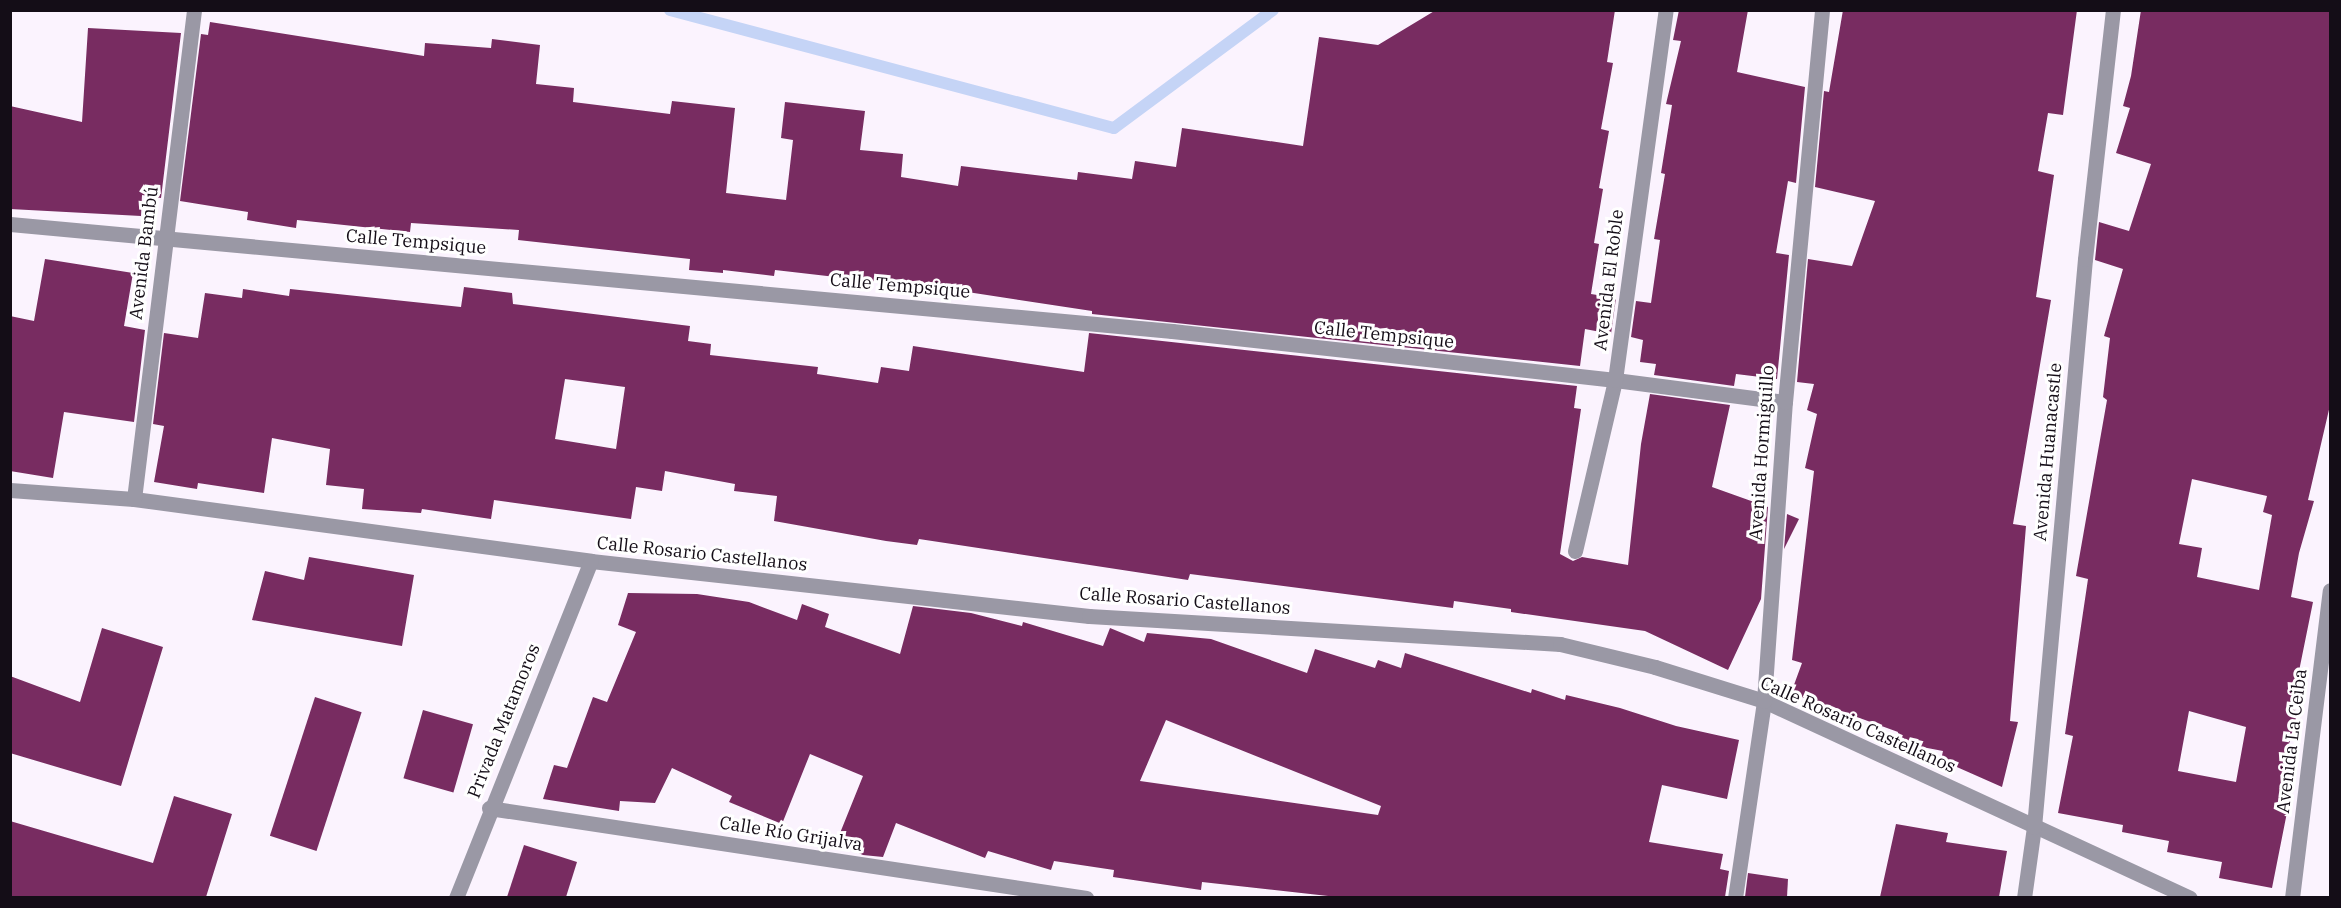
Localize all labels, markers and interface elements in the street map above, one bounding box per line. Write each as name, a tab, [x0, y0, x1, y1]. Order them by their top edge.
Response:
street label: Avenida Bambú	[125, 185, 163, 321]
street label: Avenida El Roble	[1590, 208, 1628, 352]
street label: Calle Tempsique	[345, 225, 487, 259]
street label: Calle Tempsique	[829, 269, 971, 303]
street label: Calle Tempsique	[1313, 317, 1455, 353]
street label: Avenida Huanacastle	[2029, 362, 2067, 542]
street label: Avenida Hormiguillo	[1745, 365, 1779, 541]
street label: Calle Rosario Castellanos	[596, 532, 808, 576]
street label: Calle Rosario Castellanos	[1079, 583, 1291, 619]
street label: Privada Matamoros	[463, 641, 545, 801]
street label: Avenida La Ceiba	[2272, 668, 2312, 814]
street label: Calle Rosario Castellanos	[1757, 672, 1959, 778]
street label: Calle Río Grijalva	[718, 812, 864, 856]

